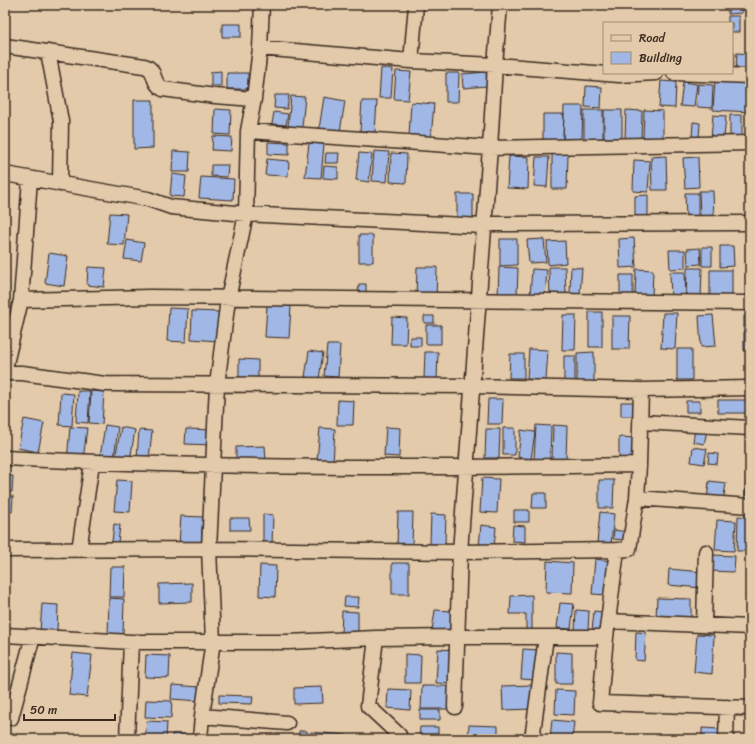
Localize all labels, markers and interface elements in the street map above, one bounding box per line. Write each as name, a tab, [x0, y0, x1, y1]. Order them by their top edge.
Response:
legend	[603, 22, 733, 74]
text: Road	[639, 27, 666, 49]
text: Building	[639, 47, 682, 69]
scale bar	[24, 696, 115, 722]
text: 50 m	[30, 699, 57, 721]

